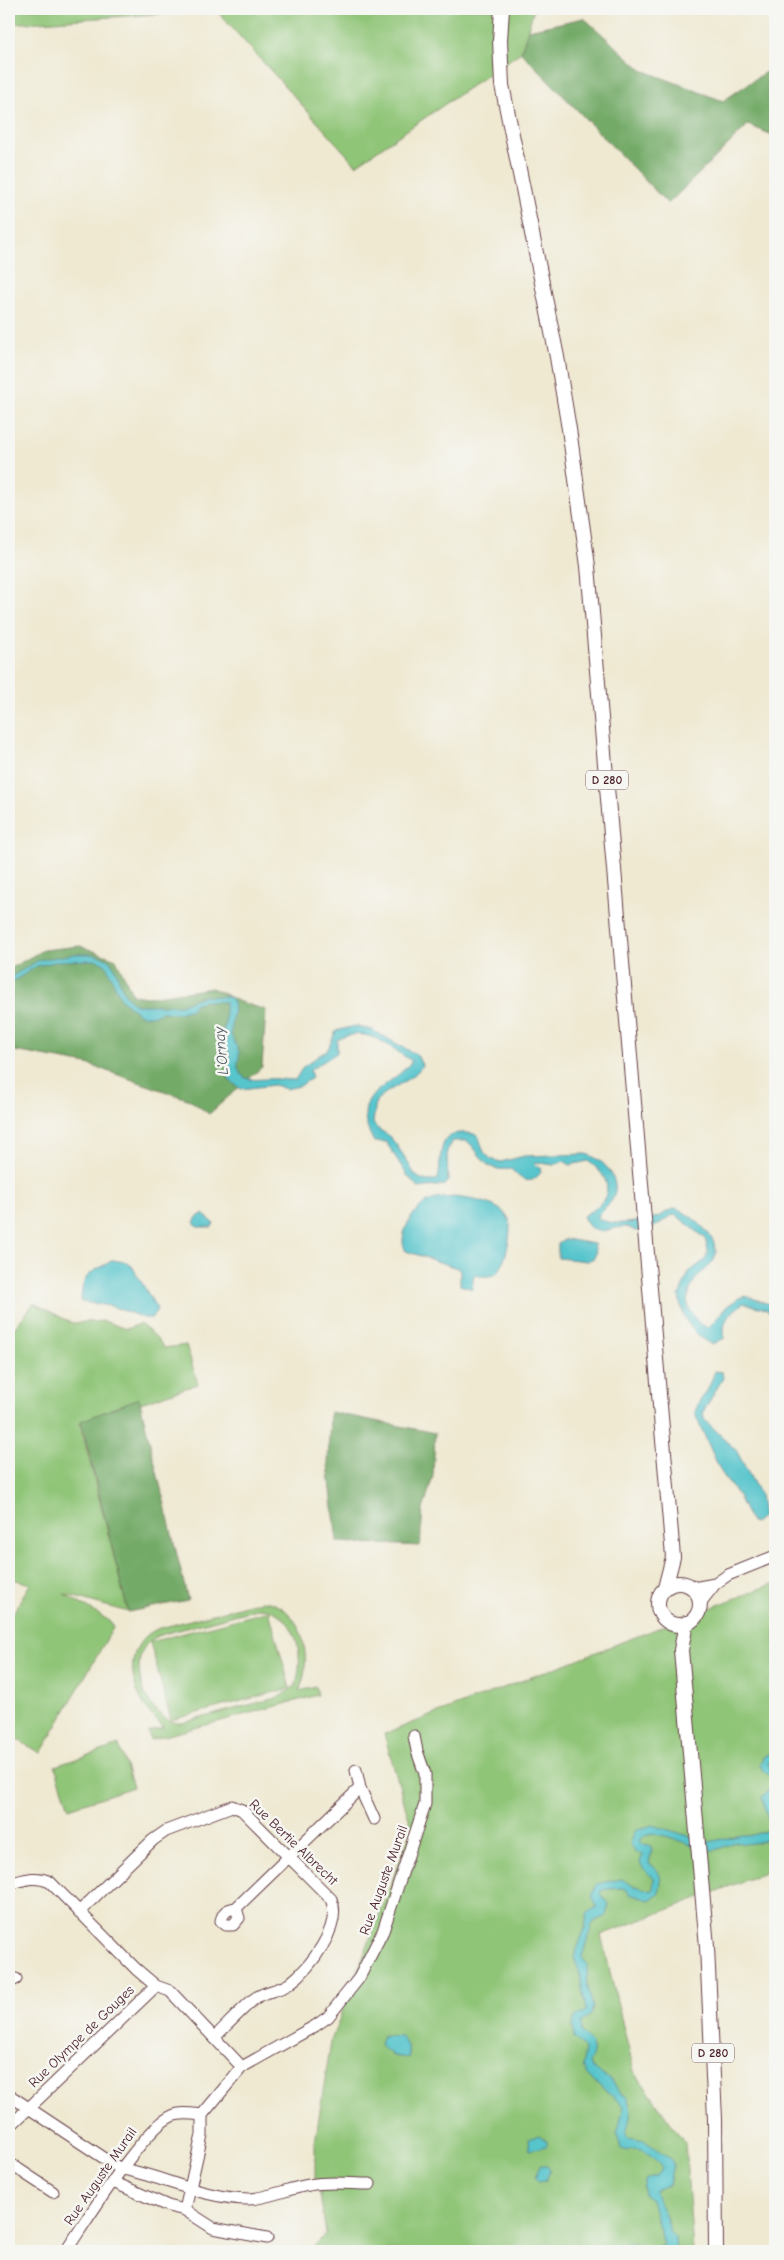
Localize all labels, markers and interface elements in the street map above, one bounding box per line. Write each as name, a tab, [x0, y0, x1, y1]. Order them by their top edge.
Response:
road number: D 280	[586, 770, 628, 790]
water label: L'Ornay	[210, 1025, 232, 1076]
street label: Rue Bertie Albrecht	[246, 1796, 342, 1890]
street label: Rue Auguste Murail	[356, 1823, 411, 1937]
street label: Rue Olympe de Gouges	[25, 1981, 138, 2091]
road number: D 280	[692, 2044, 734, 2062]
street label: Rue Auguste Murail	[60, 2124, 141, 2229]

